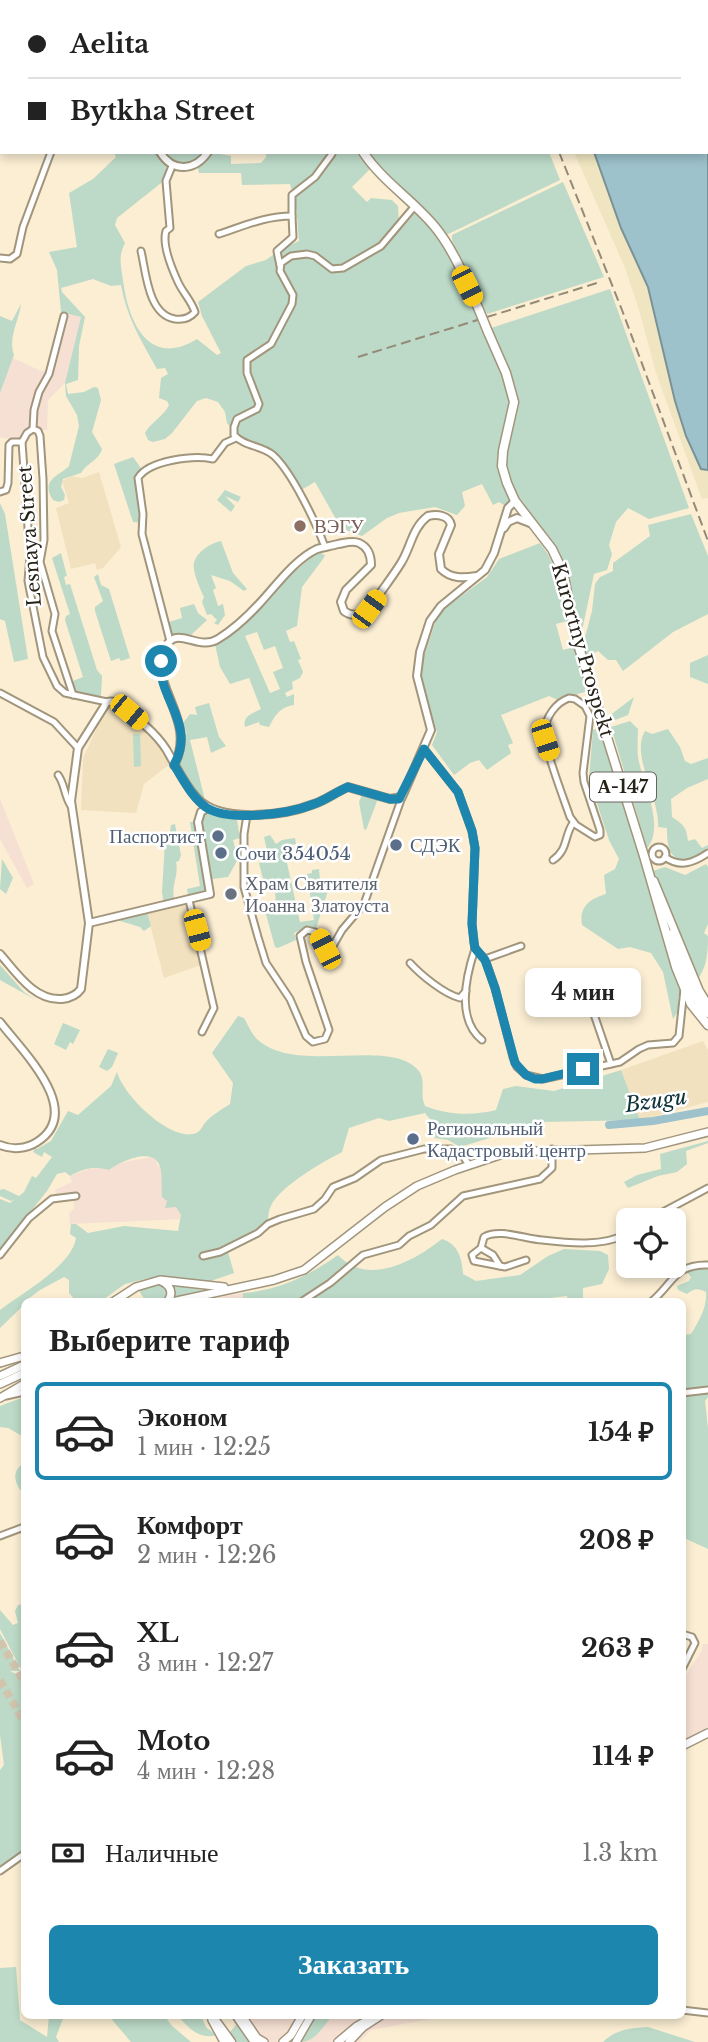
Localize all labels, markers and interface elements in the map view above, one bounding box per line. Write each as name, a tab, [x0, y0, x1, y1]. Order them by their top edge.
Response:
text: Aelita	[70, 28, 149, 60]
text: Bytkha Street	[70, 95, 255, 127]
car	[449, 263, 486, 309]
street label: Lesnaya Street	[13, 464, 46, 607]
place label: ВЭГУ	[314, 515, 364, 538]
marker: ВЭГУ	[292, 518, 308, 534]
street label: Kurortny Prospekt	[547, 560, 619, 741]
car	[349, 586, 390, 632]
route start	[145, 645, 177, 677]
car	[107, 690, 152, 734]
car	[529, 717, 562, 763]
road number: А-147	[590, 772, 656, 802]
place label: Паспортист	[109, 825, 205, 848]
marker: Паспортист	[210, 828, 226, 844]
place label: СДЭК	[410, 834, 461, 857]
marker: СДЭК	[388, 837, 404, 853]
place label: Сочи 354054	[235, 842, 351, 865]
marker: Сочи 354054	[213, 845, 229, 861]
place label: Храм Святителя Иоанна Златоуста	[245, 872, 390, 917]
marker: Храм Святителя Иоанна Златоуста	[223, 886, 239, 902]
car	[182, 907, 213, 953]
car	[307, 926, 344, 972]
callout: 4 мин	[525, 968, 641, 1016]
text: 4 мин	[551, 978, 615, 1006]
route end	[567, 1053, 599, 1085]
water label: Bzugu	[622, 1084, 689, 1118]
place label: Региональный Кадастровый центр	[427, 1117, 586, 1162]
marker: Региональный Кадастровый центр	[405, 1131, 421, 1147]
map controls	[616, 1208, 686, 1278]
button: locate	[616, 1208, 686, 1278]
text: Выберите тариф	[49, 1320, 290, 1360]
icon: car	[53, 1400, 116, 1463]
text: Эконом	[137, 1401, 227, 1433]
text: 154 ₽	[588, 1416, 654, 1448]
text: 1 мин · 12:25	[137, 1433, 271, 1461]
icon: car	[53, 1508, 116, 1571]
text: Комфорт	[137, 1509, 243, 1541]
text: 208 ₽	[579, 1524, 654, 1556]
text: 2 мин · 12:26	[137, 1541, 277, 1569]
icon: car	[53, 1616, 116, 1679]
text: XL	[137, 1617, 179, 1649]
text: 263 ₽	[581, 1632, 654, 1664]
text: 3 мин · 12:27	[137, 1649, 273, 1677]
icon: car	[53, 1724, 116, 1787]
text: Moto	[137, 1725, 210, 1757]
text: 114 ₽	[592, 1740, 654, 1772]
text: 4 мин · 12:28	[137, 1757, 275, 1785]
icon: cash	[49, 1834, 87, 1872]
text: Наличные	[105, 1837, 218, 1869]
text: 1.3 km	[582, 1839, 658, 1867]
button: Заказать	[49, 1925, 658, 2005]

